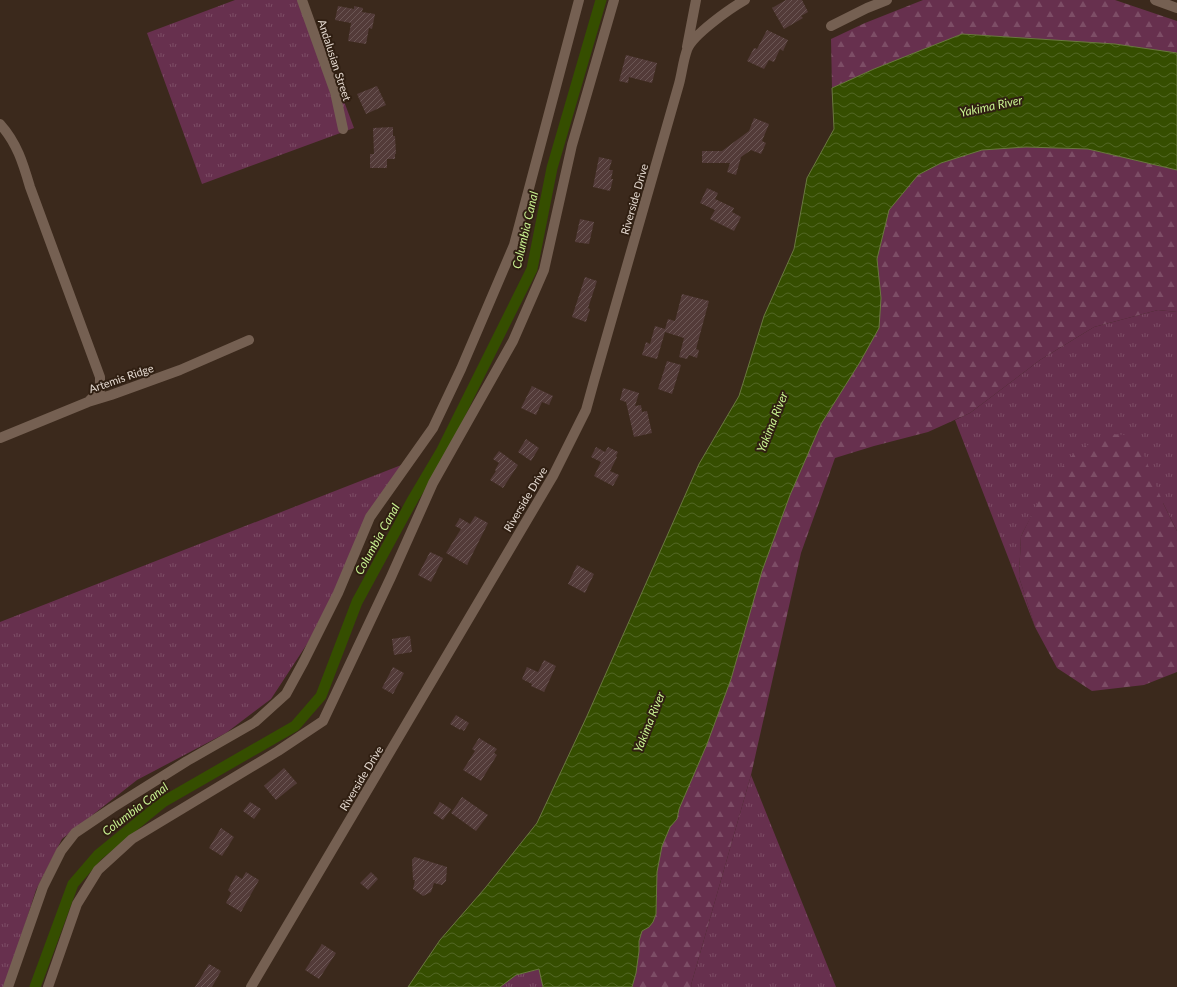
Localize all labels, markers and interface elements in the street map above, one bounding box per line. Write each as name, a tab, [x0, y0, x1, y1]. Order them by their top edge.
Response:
street label: Andalusian Street	[316, 18, 354, 102]
water label: Yakima River	[958, 92, 1025, 120]
street label: Riverside Drive	[618, 162, 650, 236]
water label: Columbia Canal	[509, 190, 541, 270]
street label: Artemis Ridge	[87, 361, 155, 395]
water label: Yakima River	[753, 389, 791, 454]
street label: Riverside Drive	[501, 464, 550, 534]
water label: Columbia Canal	[351, 501, 403, 577]
water label: Yakima River	[630, 689, 668, 754]
street label: Riverside Drive	[337, 743, 386, 813]
water label: Columbia Canal	[99, 779, 171, 839]

